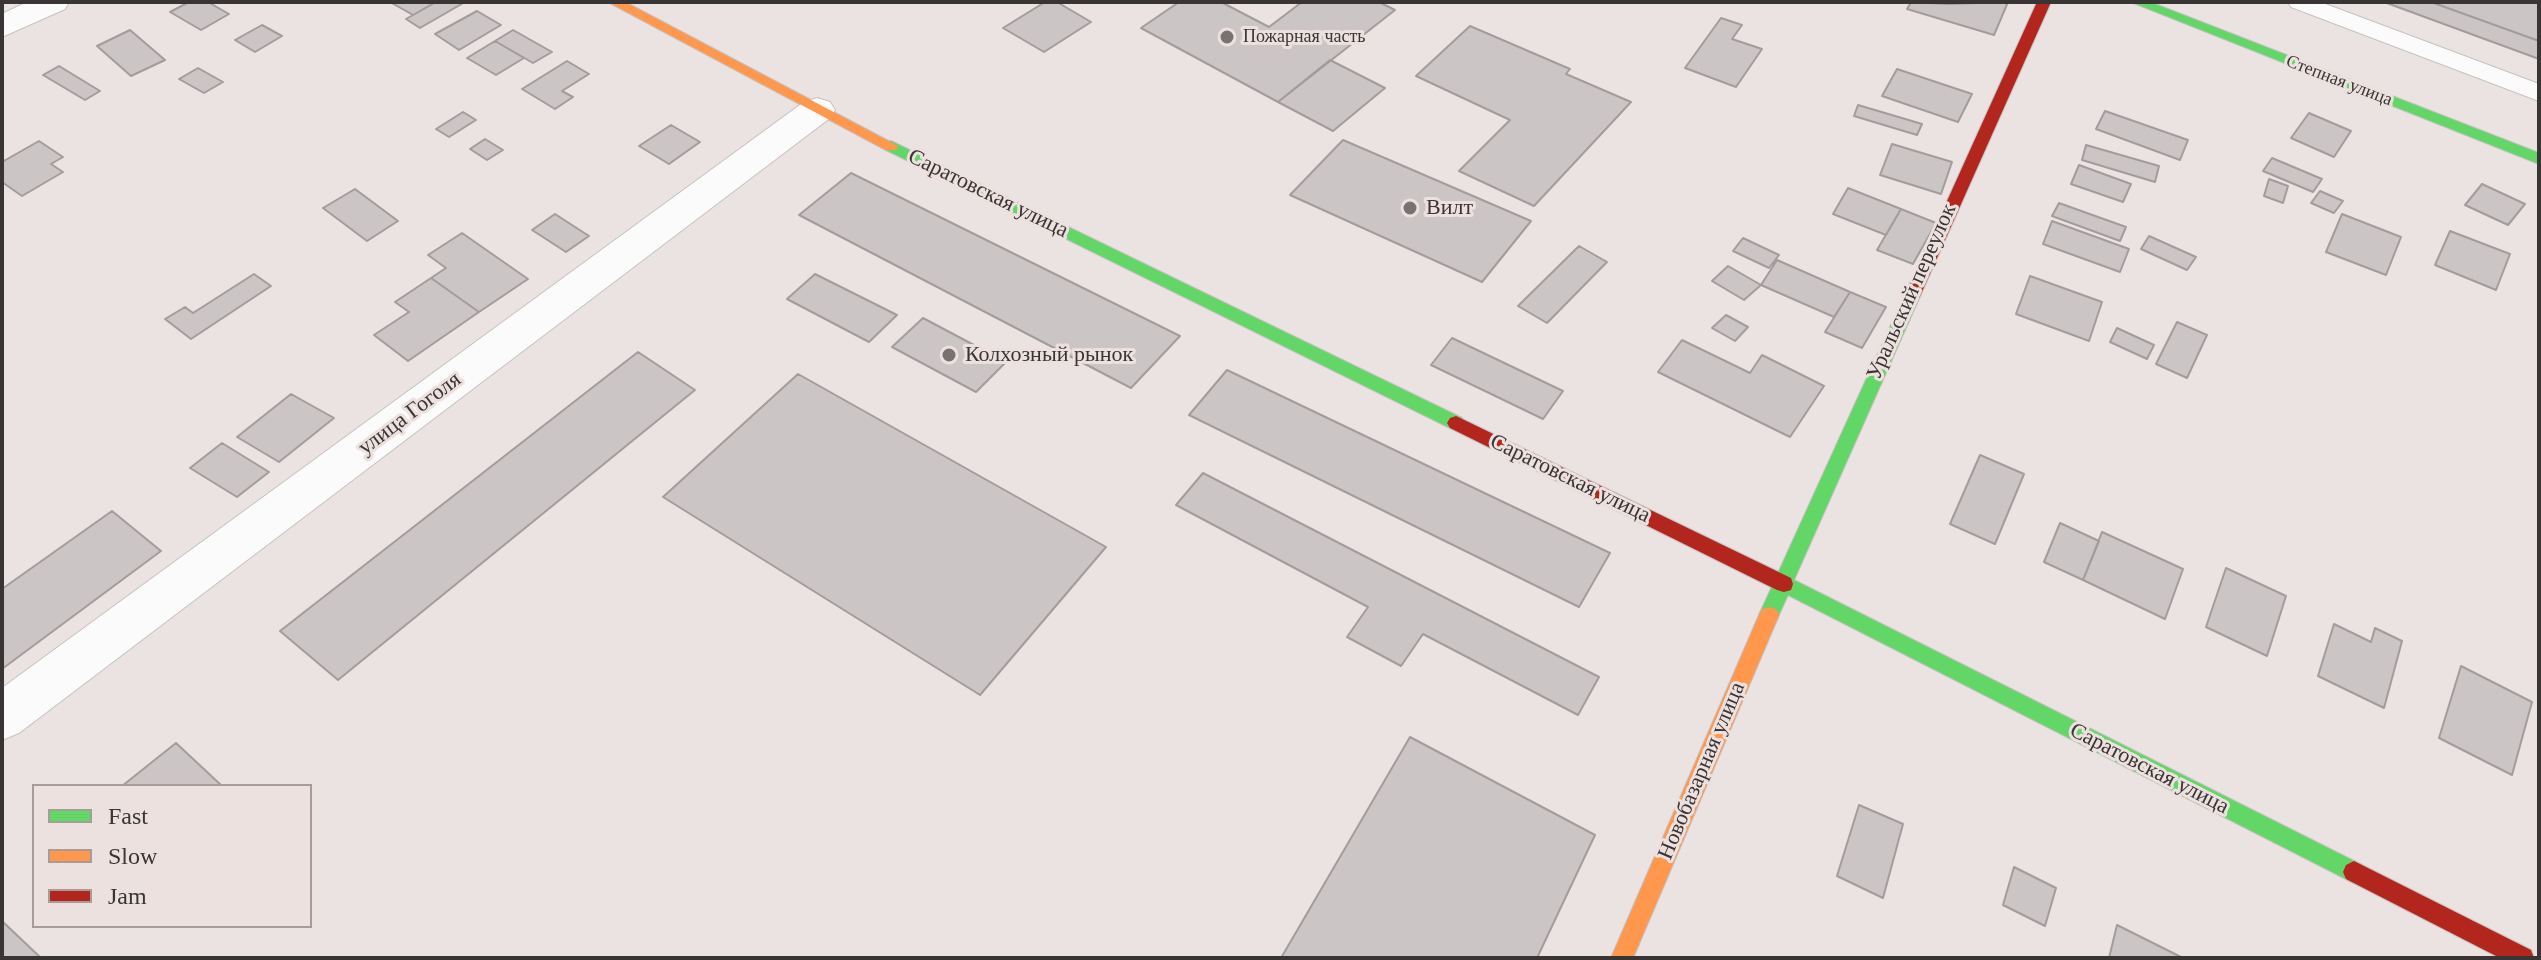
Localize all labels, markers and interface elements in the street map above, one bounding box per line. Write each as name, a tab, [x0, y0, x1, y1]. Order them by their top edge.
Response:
place label: Пожарная часть	[1243, 26, 1365, 48]
marker: Пожарная часть	[1218, 28, 1236, 46]
street label: Степная улица	[2283, 51, 2395, 111]
street label: Саратовская улица	[904, 144, 1072, 244]
place label: Вилт	[1426, 195, 1473, 221]
marker: Вилт	[1401, 199, 1419, 217]
street label: Уральский переулок	[1861, 200, 1963, 384]
place label: Колхозный рынок	[965, 342, 1133, 368]
marker: Колхозный рынок	[940, 346, 958, 364]
street label: улица Гоголя	[353, 367, 467, 461]
street label: Саратовская улица	[1486, 429, 1654, 529]
street label: Новобазарная улица	[1653, 678, 1751, 864]
street label: Саратовская улица	[2065, 718, 2233, 820]
legend	[32, 784, 312, 928]
text: Fast	[108, 803, 148, 829]
text: Slow	[108, 843, 157, 869]
text: Jam	[108, 883, 147, 909]

